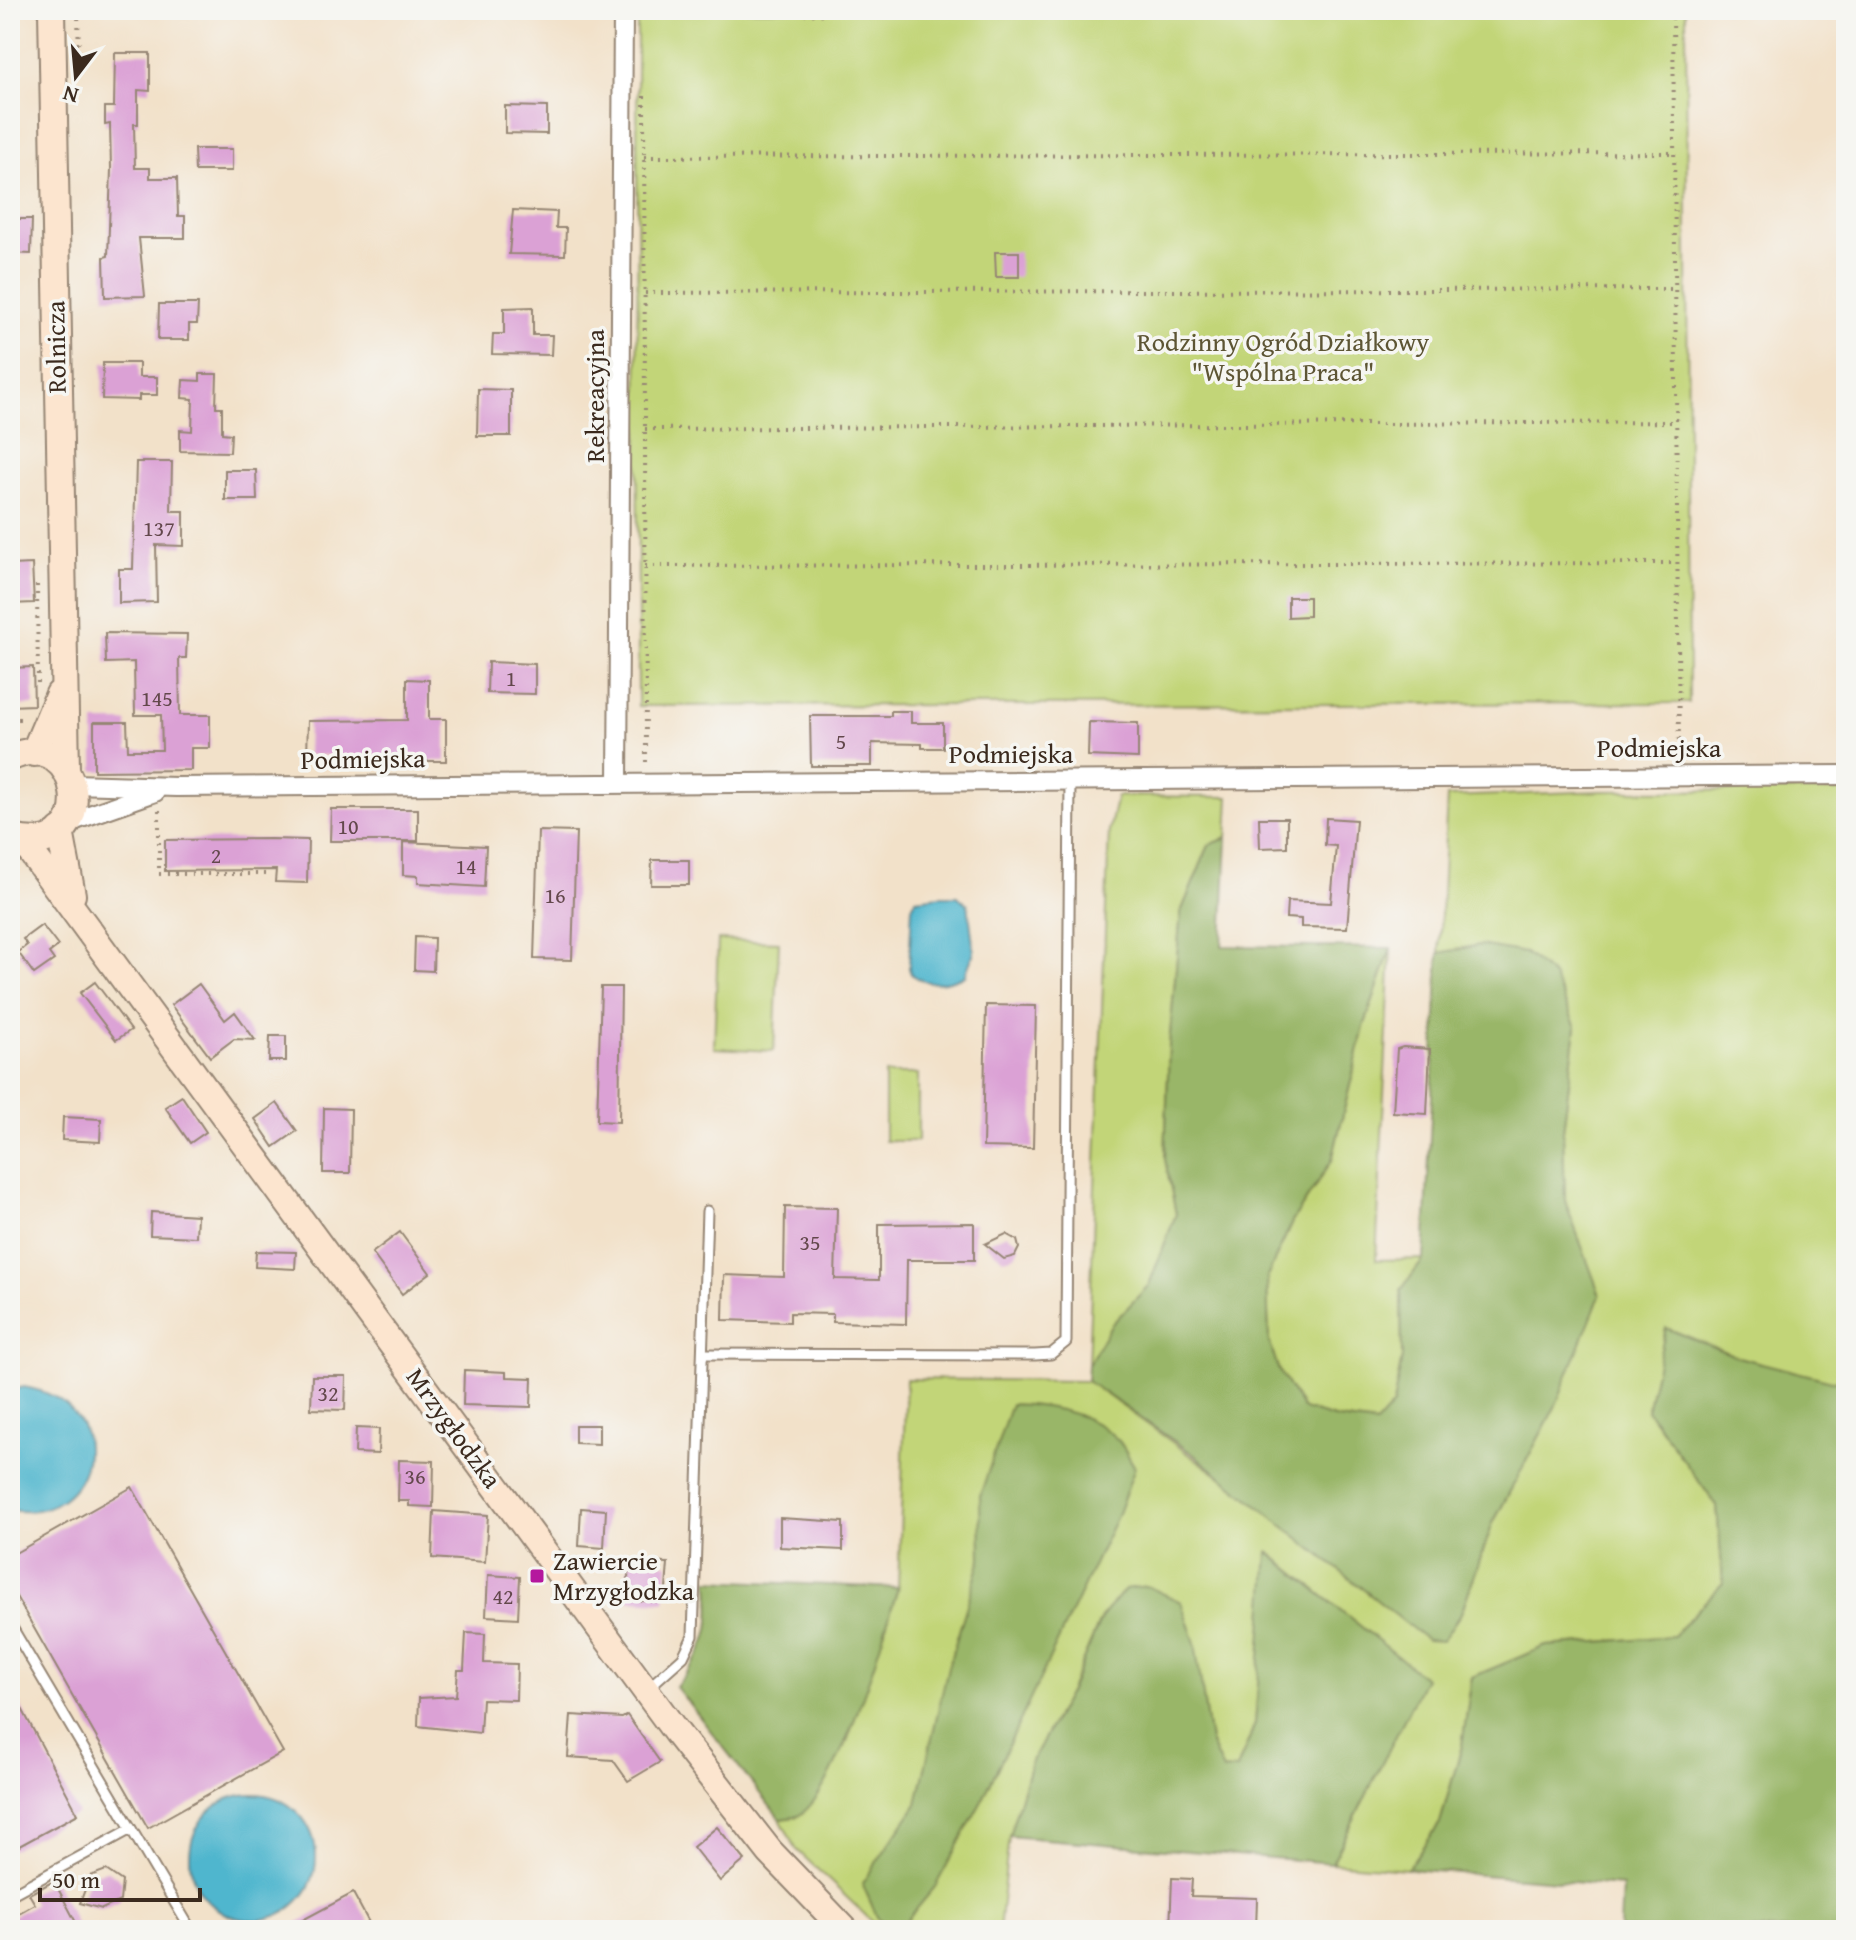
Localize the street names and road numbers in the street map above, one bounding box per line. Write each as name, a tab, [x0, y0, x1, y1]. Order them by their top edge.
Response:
street label: Rolnicza	[35, 300, 76, 394]
street label: Rekreacyjna	[575, 329, 614, 463]
street label: Podmiejska	[1597, 728, 1722, 767]
street label: Podmiejska	[949, 734, 1074, 773]
street label: Podmiejska	[300, 738, 426, 779]
street label: Mrzygłodzka	[397, 1359, 512, 1497]

